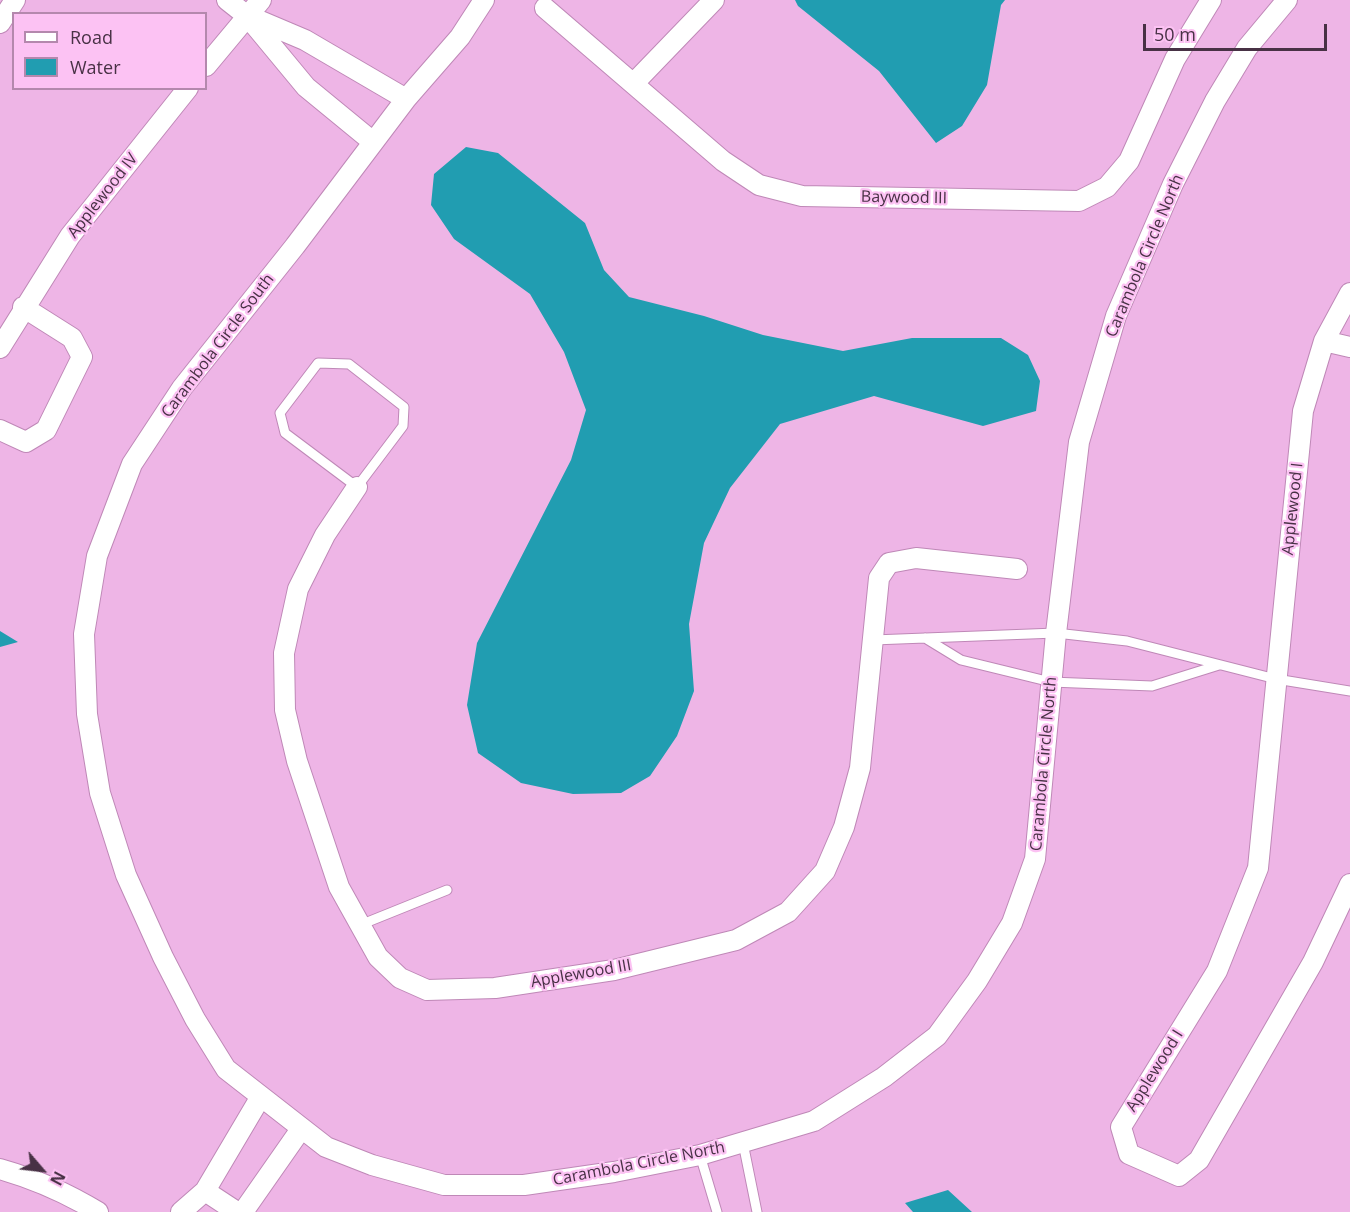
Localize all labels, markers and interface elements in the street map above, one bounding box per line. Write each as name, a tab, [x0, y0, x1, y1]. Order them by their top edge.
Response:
legend	[12, 12, 207, 90]
scale bar	[1146, 12, 1330, 50]
text: 50 m	[1154, 22, 1196, 46]
text: Road	[70, 25, 113, 49]
text: Water	[70, 55, 121, 79]
street label: Applewood IV	[64, 150, 142, 242]
street label: Carambola Circle North	[1102, 172, 1188, 340]
street label: Baywood III	[861, 188, 947, 208]
street label: Carambola Circle South	[158, 270, 278, 422]
street label: Applewood I	[1279, 462, 1307, 556]
street label: Carambola Circle North	[1027, 676, 1061, 852]
street label: Applewood III	[529, 956, 633, 992]
street label: Applewood I	[1122, 1027, 1188, 1115]
street label: Carambola Circle North	[551, 1138, 727, 1190]
north arrow	[12, 1140, 72, 1200]
text: N	[45, 1168, 71, 1189]

